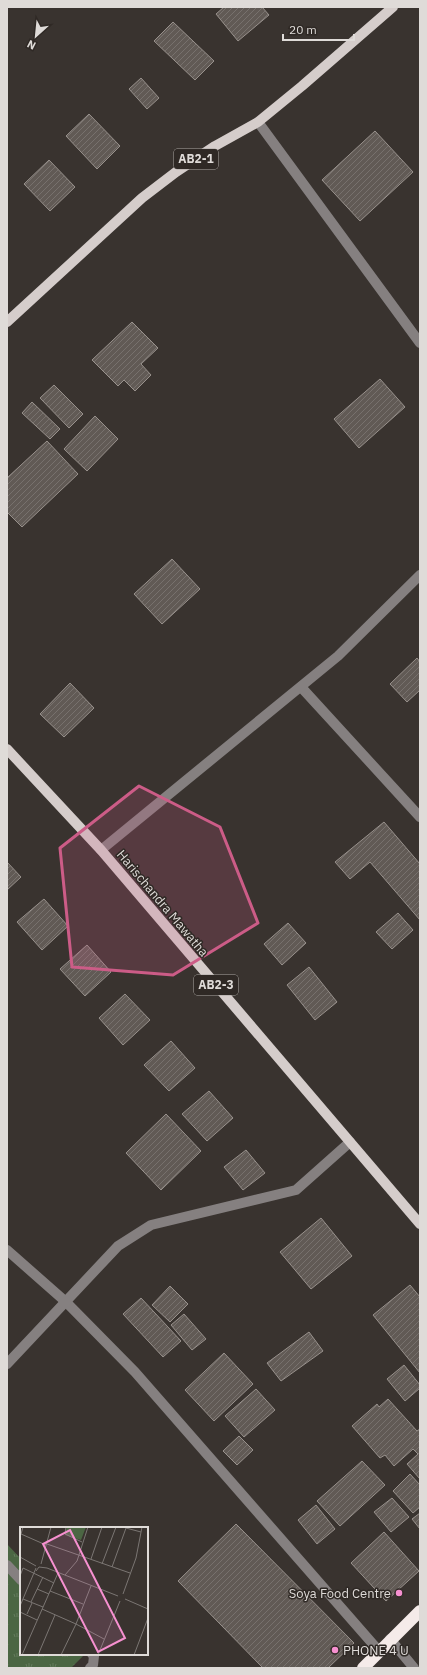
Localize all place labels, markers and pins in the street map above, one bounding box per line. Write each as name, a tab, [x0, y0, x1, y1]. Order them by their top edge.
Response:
place label: Soya Food Centre	[289, 1585, 391, 1602]
marker: Soya Food Centre	[394, 1588, 404, 1598]
place label: PHONE 4 U	[343, 1642, 409, 1659]
marker: PHONE 4 U	[330, 1645, 340, 1655]

